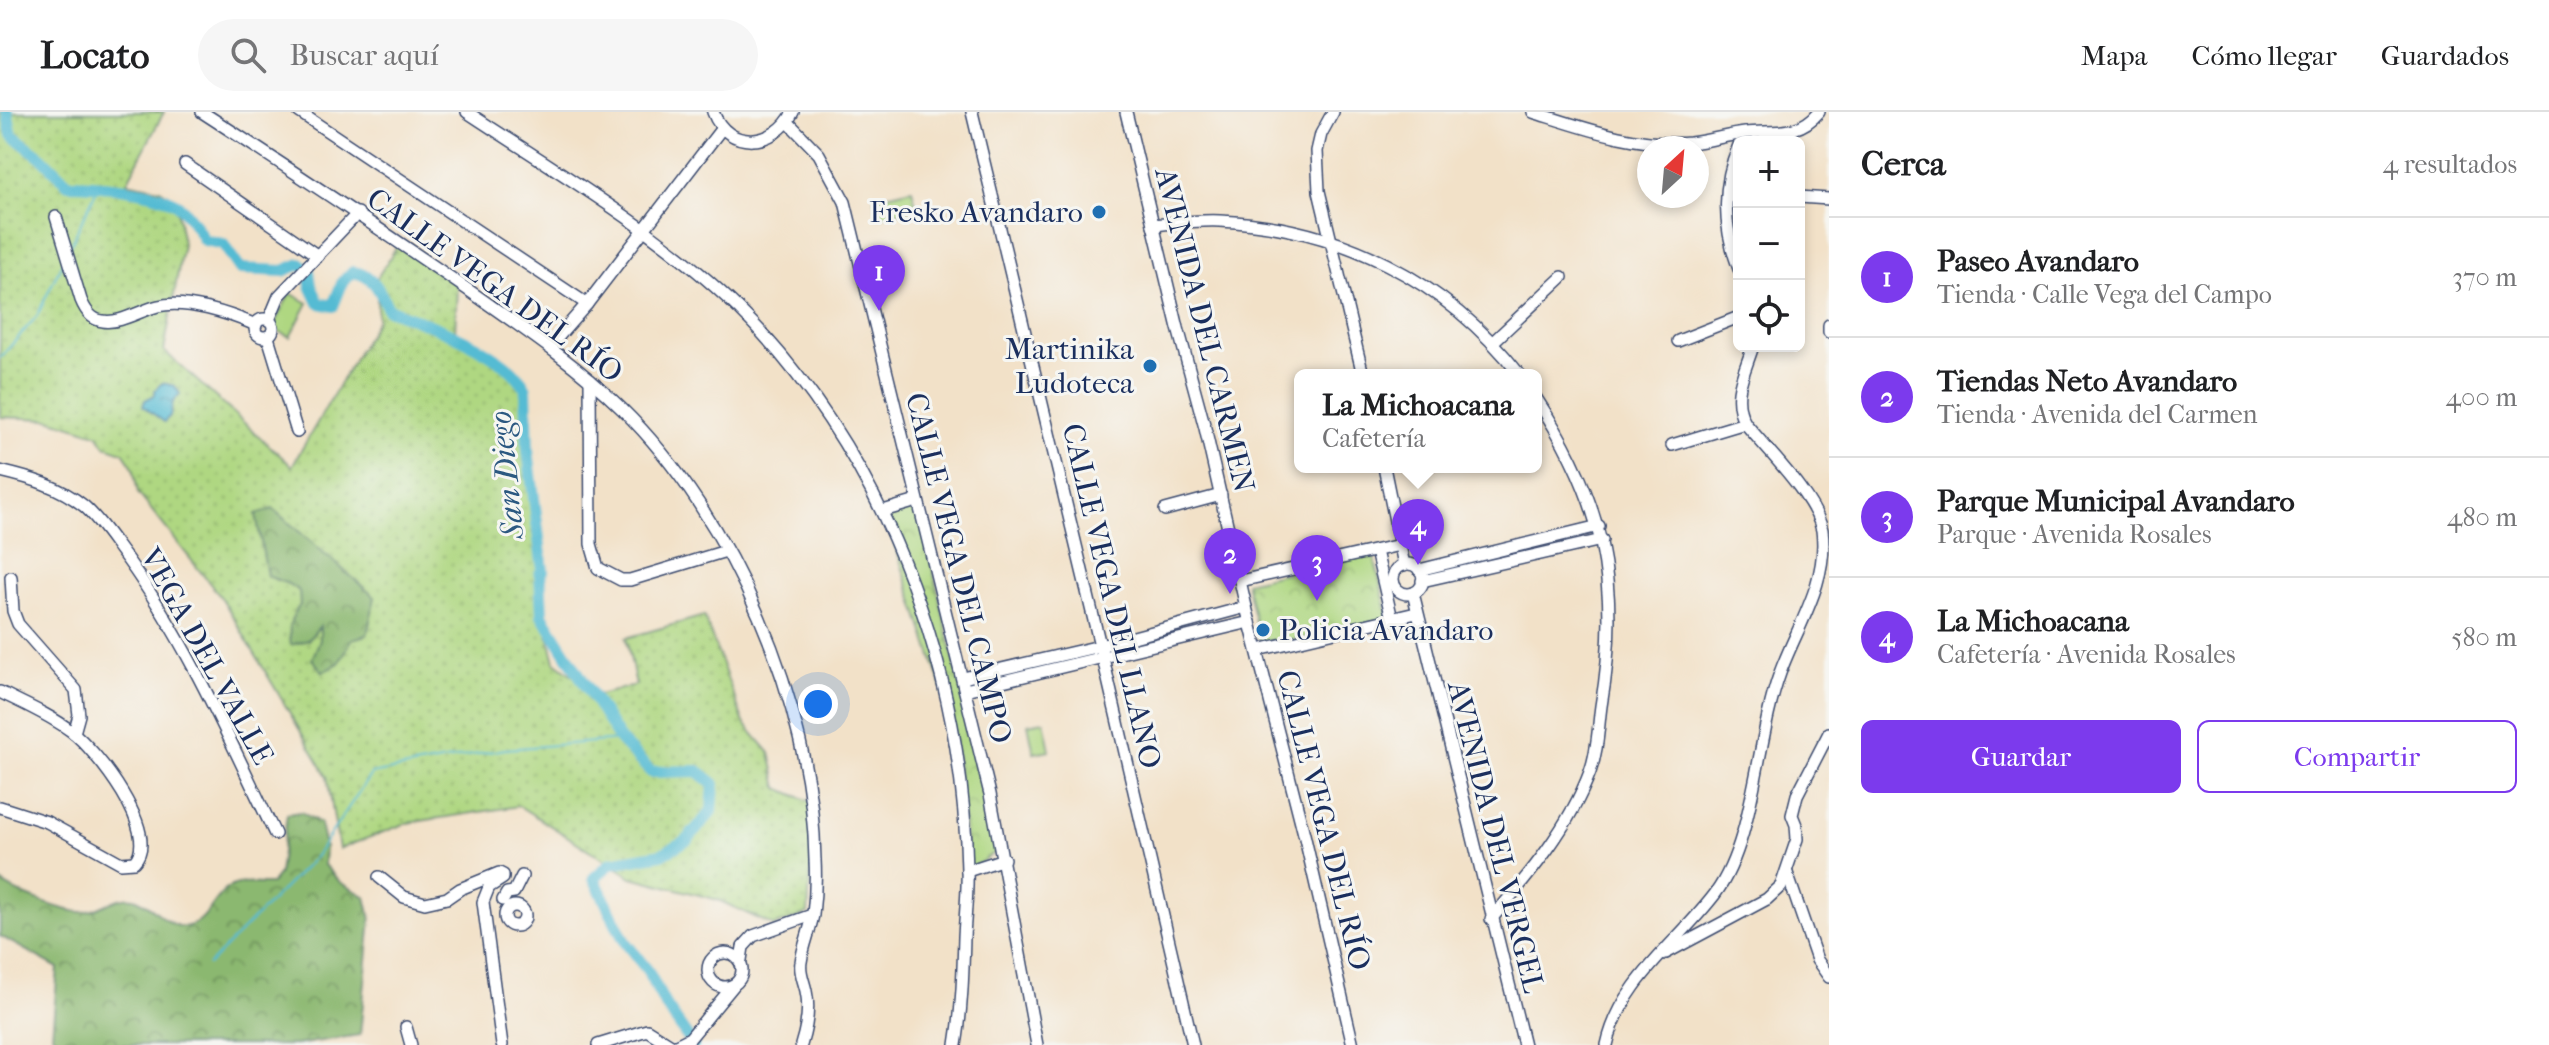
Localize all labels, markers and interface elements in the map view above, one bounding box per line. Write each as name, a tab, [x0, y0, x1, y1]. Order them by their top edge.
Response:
search box	[198, 19, 758, 91]
text: Locato	[40, 33, 150, 78]
icon: search	[226, 33, 270, 77]
text: Buscar aquí	[290, 38, 439, 73]
text: Mapa	[2081, 39, 2148, 72]
text: Cómo llegar	[2192, 39, 2337, 72]
text: Guardados	[2381, 39, 2509, 72]
north arrow	[1637, 136, 1709, 208]
map controls	[1733, 136, 1805, 352]
button: +	[1733, 136, 1805, 208]
text: Cerca	[1861, 144, 1946, 184]
text: 4 resultados	[2383, 149, 2517, 180]
street label: AVENIDA DEL CARMEN	[1147, 163, 1262, 496]
street label: CALLE VEGA DEL RÍO	[360, 181, 629, 390]
place label: Fresko Avandaro	[869, 195, 1083, 230]
marker: Fresko Avandaro	[1090, 203, 1108, 221]
button: −	[1733, 208, 1805, 280]
text: Paseo Avandaro	[1937, 244, 2139, 279]
pin: 1	[853, 245, 905, 311]
text: 1	[1882, 262, 1892, 293]
text: 370 m	[2452, 262, 2517, 293]
text: Tienda · Calle Vega del Campo	[1937, 279, 2272, 310]
button: locate	[1733, 280, 1805, 352]
place label: Martinika Ludoteca	[1005, 332, 1135, 401]
marker: Martinika Ludoteca	[1141, 357, 1159, 375]
text: Tiendas Neto Avandaro	[1937, 364, 2237, 399]
popup	[1294, 369, 1542, 473]
text: 2	[1880, 382, 1894, 413]
text: 400 m	[2446, 382, 2517, 413]
text: La Michoacana	[1322, 388, 1514, 423]
street label: CALLE VEGA DEL CAMPO	[898, 389, 1019, 747]
text: Tienda · Avenida del Carmen	[1937, 399, 2258, 430]
water label: San Diego	[481, 409, 532, 542]
street label: CALLE VEGA DEL LLANO	[1055, 420, 1168, 772]
text: Cafetería	[1322, 423, 1426, 454]
text: Parque Municipal Avandaro	[1937, 484, 2295, 519]
pin: 4	[1392, 499, 1444, 565]
text: 3	[1882, 502, 1892, 533]
text: 480 m	[2447, 502, 2517, 533]
text: Parque · Avenida Rosales	[1937, 519, 2212, 550]
pin: 2	[1204, 528, 1256, 594]
pin: 3	[1291, 535, 1343, 601]
street label: VEGA DEL VALLE	[132, 541, 281, 771]
text: La Michoacana	[1937, 604, 2129, 639]
place label: Policia Avandaro	[1279, 613, 1493, 648]
marker: Policia Avandaro	[1254, 621, 1272, 639]
text: 4	[1879, 622, 1895, 653]
text: 580 m	[2451, 622, 2517, 653]
text: Cafetería · Avenida Rosales	[1937, 639, 2236, 670]
street label: CALLE VEGA DEL RÍO	[1269, 667, 1378, 974]
street label: AVENIDA DEL VERGEL	[1440, 677, 1551, 996]
your location	[798, 684, 838, 724]
button: Guardar	[1861, 720, 2181, 793]
button: Compartir	[2197, 720, 2517, 793]

